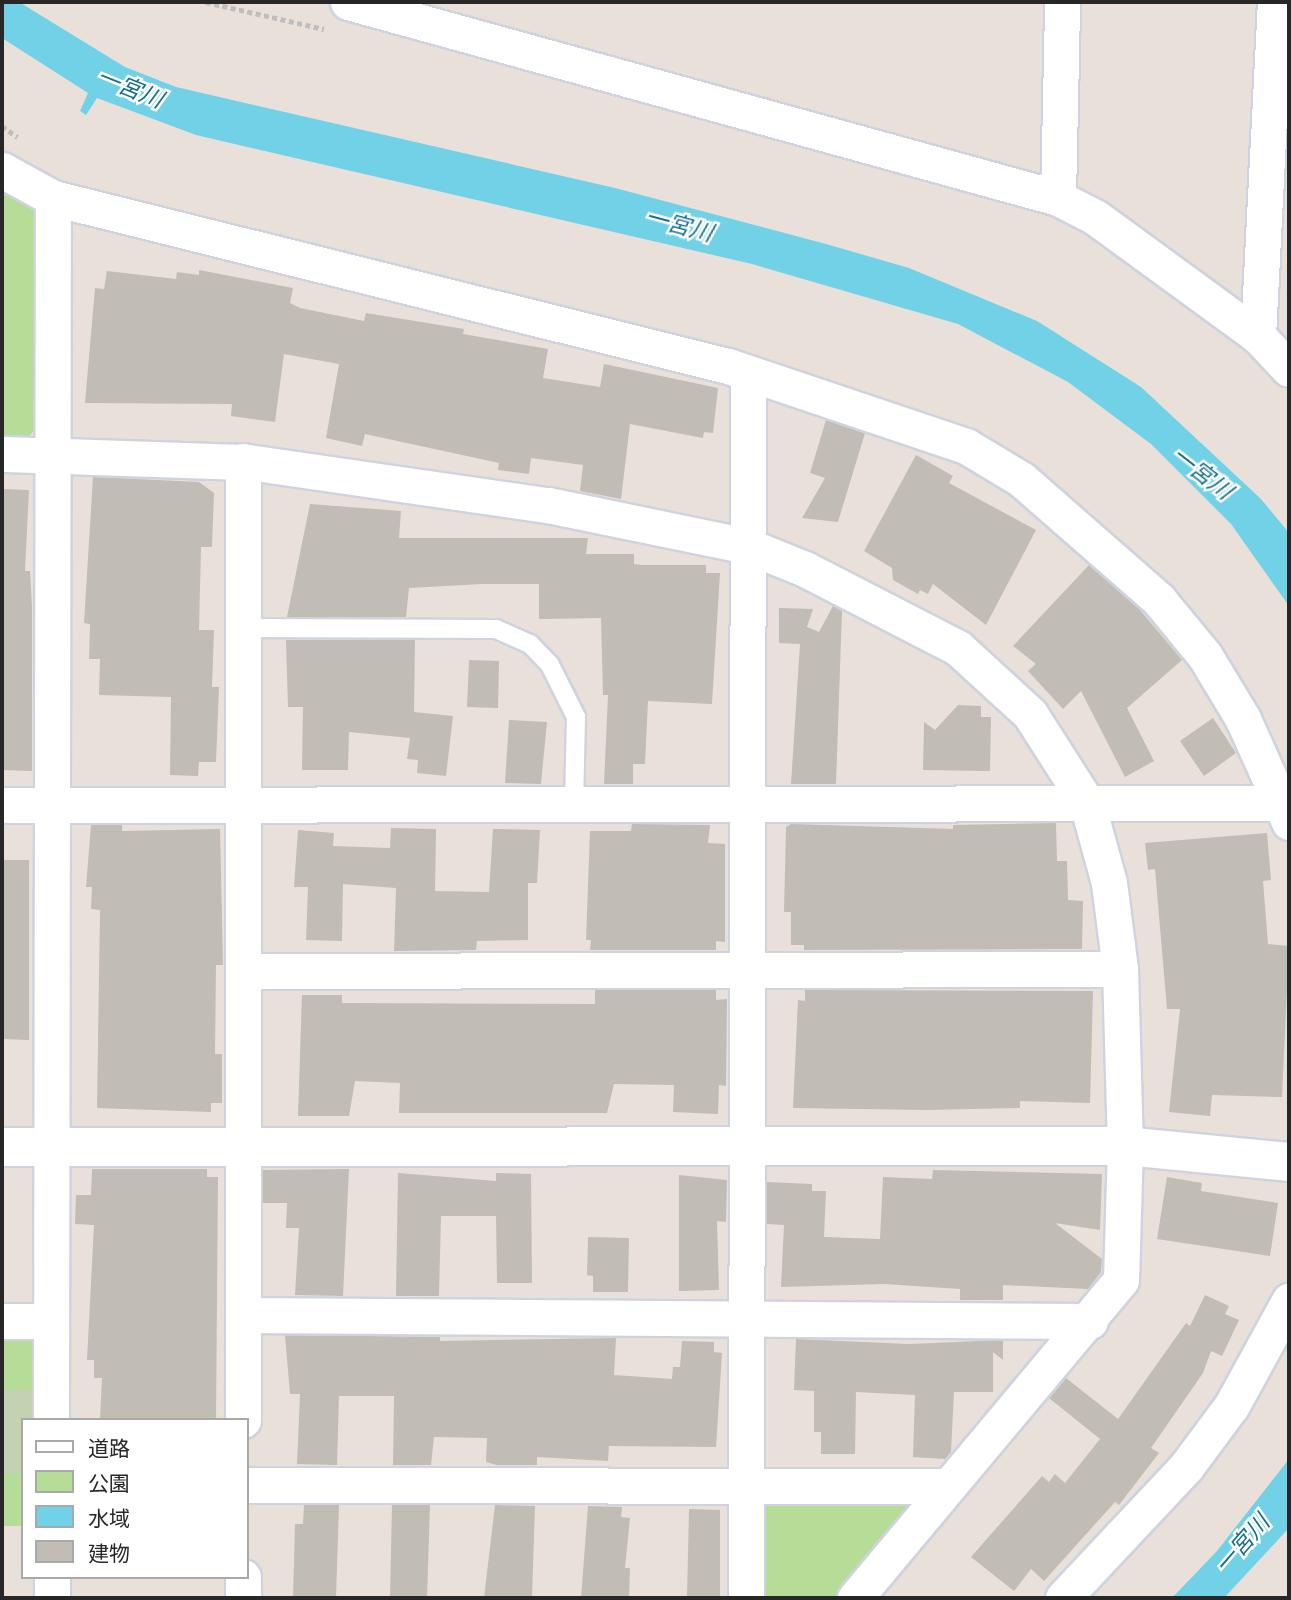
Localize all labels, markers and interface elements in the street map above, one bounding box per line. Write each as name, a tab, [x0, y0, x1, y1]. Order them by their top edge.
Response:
water label: 一宮川	[93, 62, 167, 114]
water label: 一宮川	[642, 203, 716, 247]
water label: 一宮川	[1166, 441, 1238, 505]
legend	[21, 1418, 248, 1579]
text: 道路	[88, 1436, 130, 1461]
text: 公園	[88, 1471, 130, 1496]
text: 水域	[88, 1506, 130, 1531]
water label: 一宮川	[1209, 1509, 1275, 1579]
text: 建物	[88, 1541, 130, 1566]

